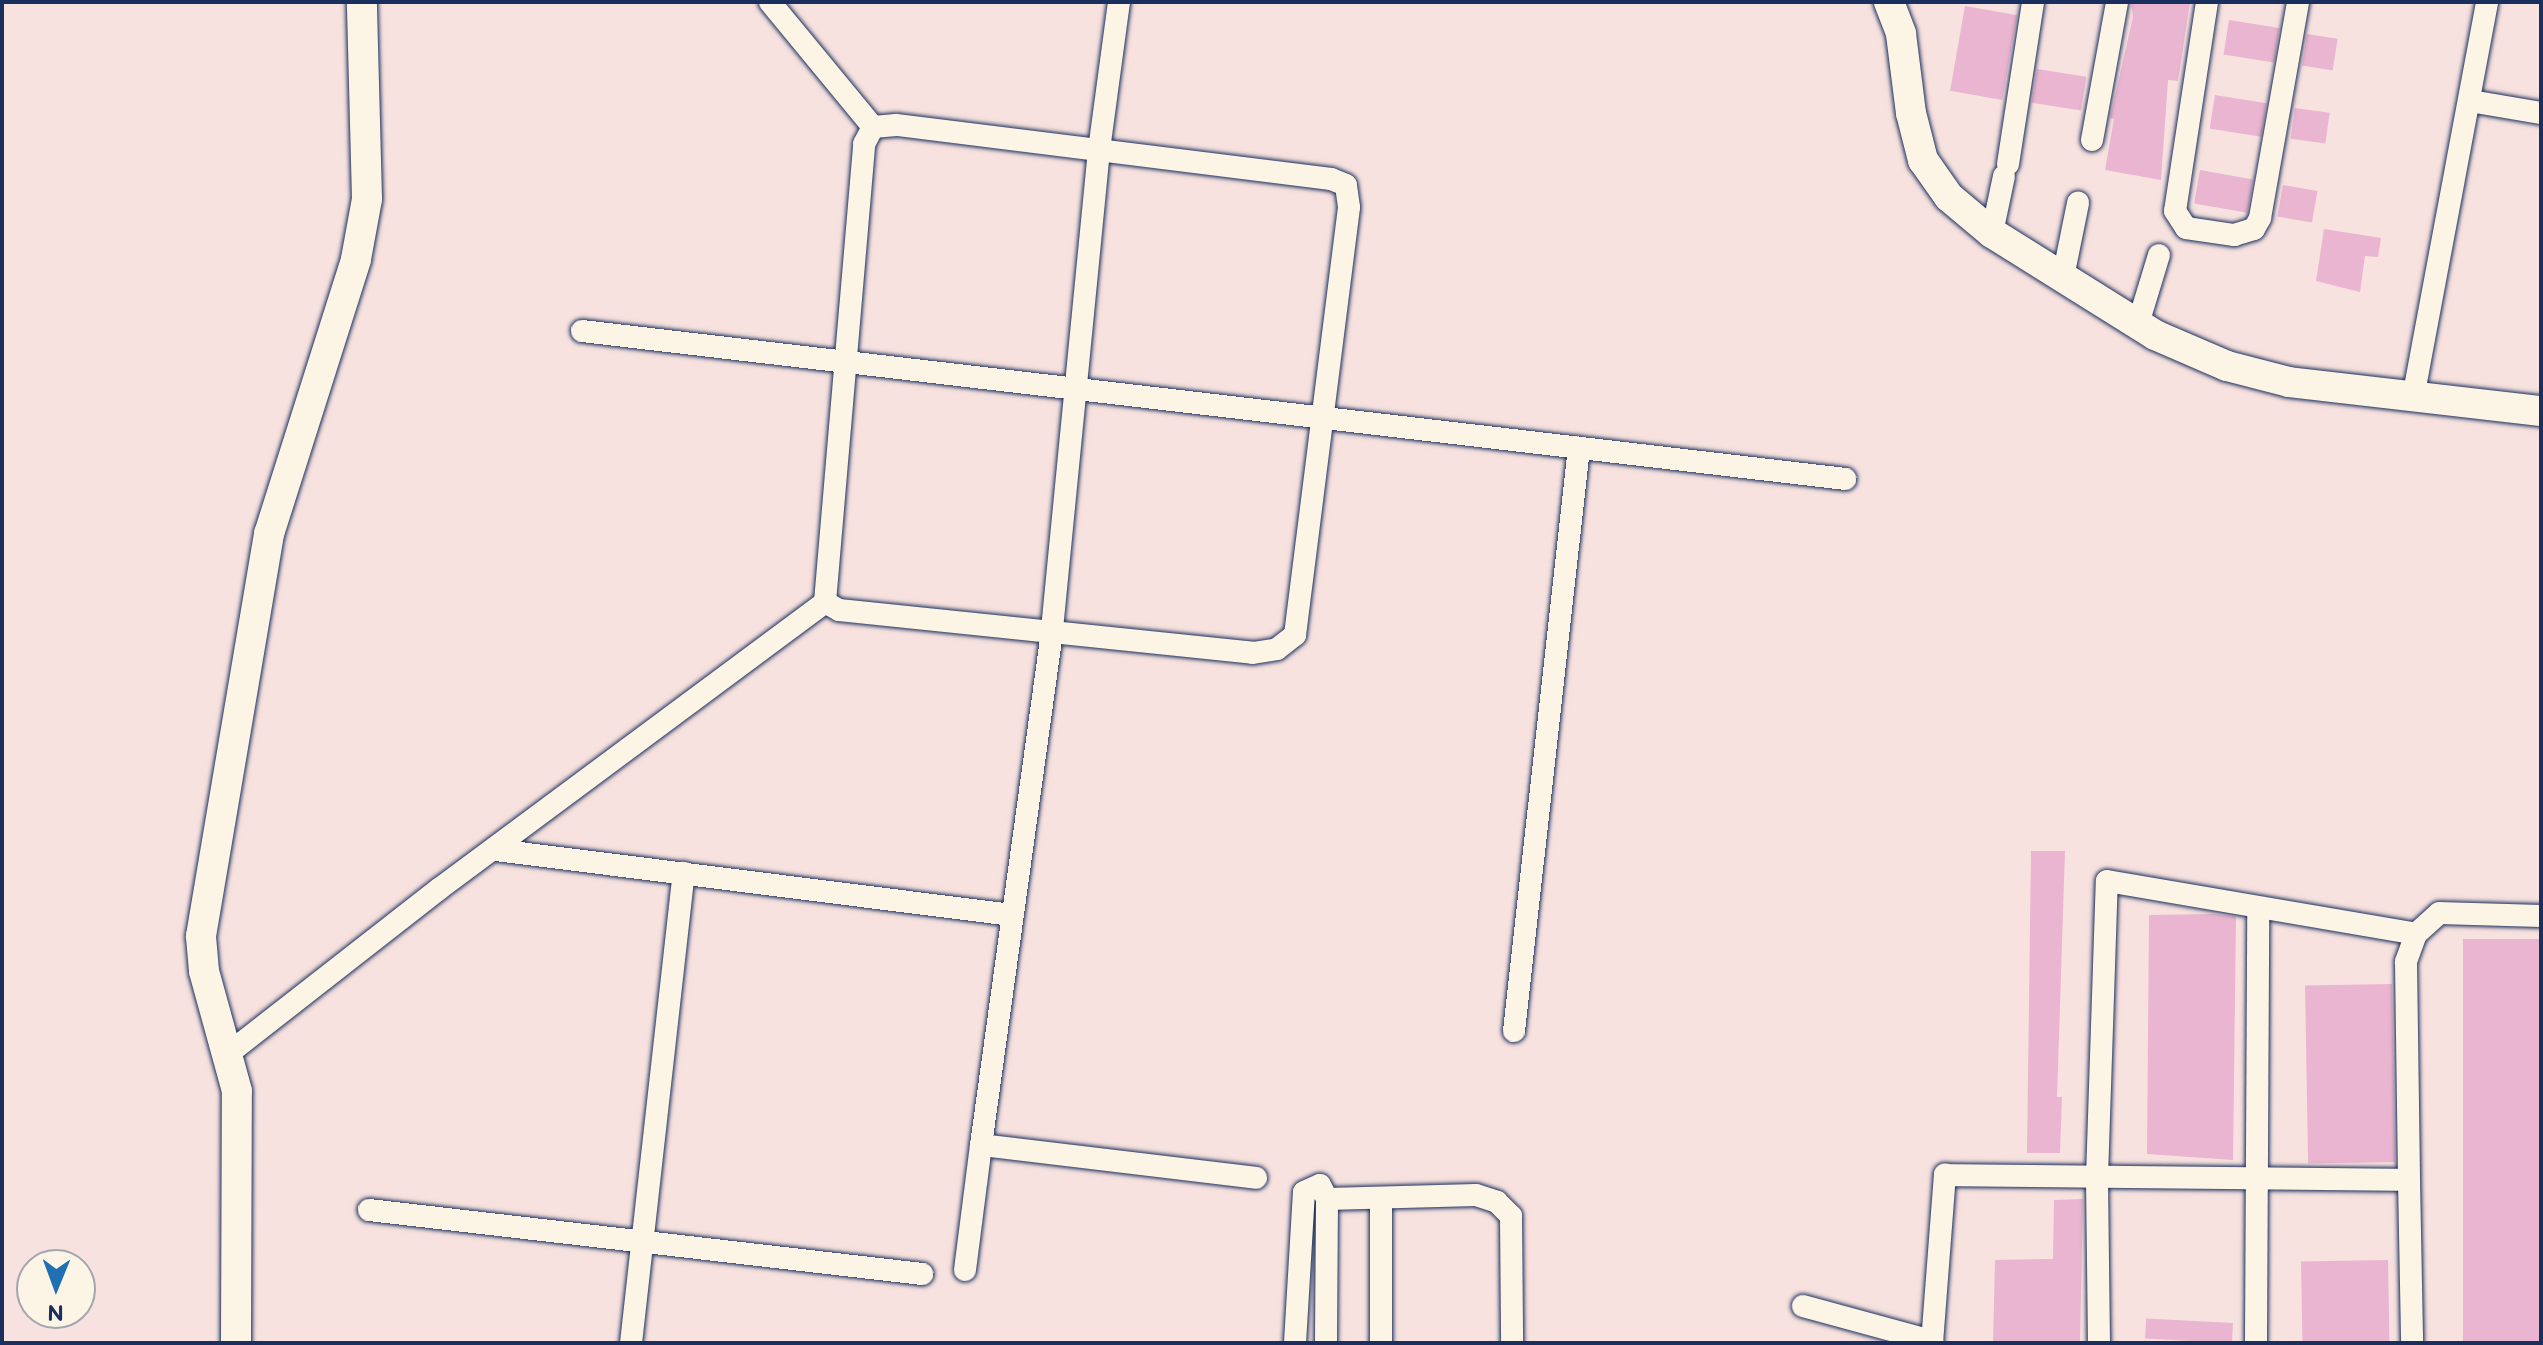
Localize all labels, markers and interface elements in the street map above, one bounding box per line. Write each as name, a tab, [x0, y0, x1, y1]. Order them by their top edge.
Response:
north arrow	[16, 1249, 96, 1329]
text: N	[47, 1298, 64, 1325]

